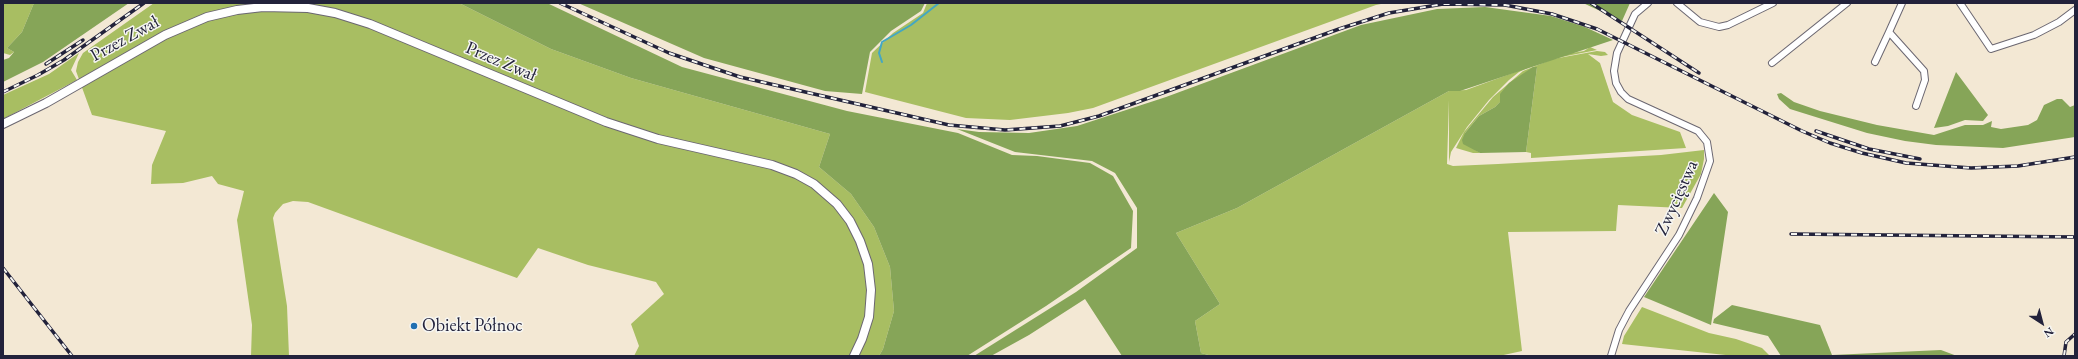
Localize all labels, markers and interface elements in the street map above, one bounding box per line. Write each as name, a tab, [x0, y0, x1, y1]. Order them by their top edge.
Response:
street label: Przez Zwał	[87, 11, 163, 67]
street label: Przez Zwał	[462, 37, 540, 87]
street label: Zwycięstwa	[1651, 157, 1703, 239]
north arrow	[2022, 303, 2062, 343]
place label: Obiekt Północ	[422, 315, 523, 337]
marker: Obiekt Północ	[409, 321, 419, 331]
text: N	[2041, 324, 2057, 341]

